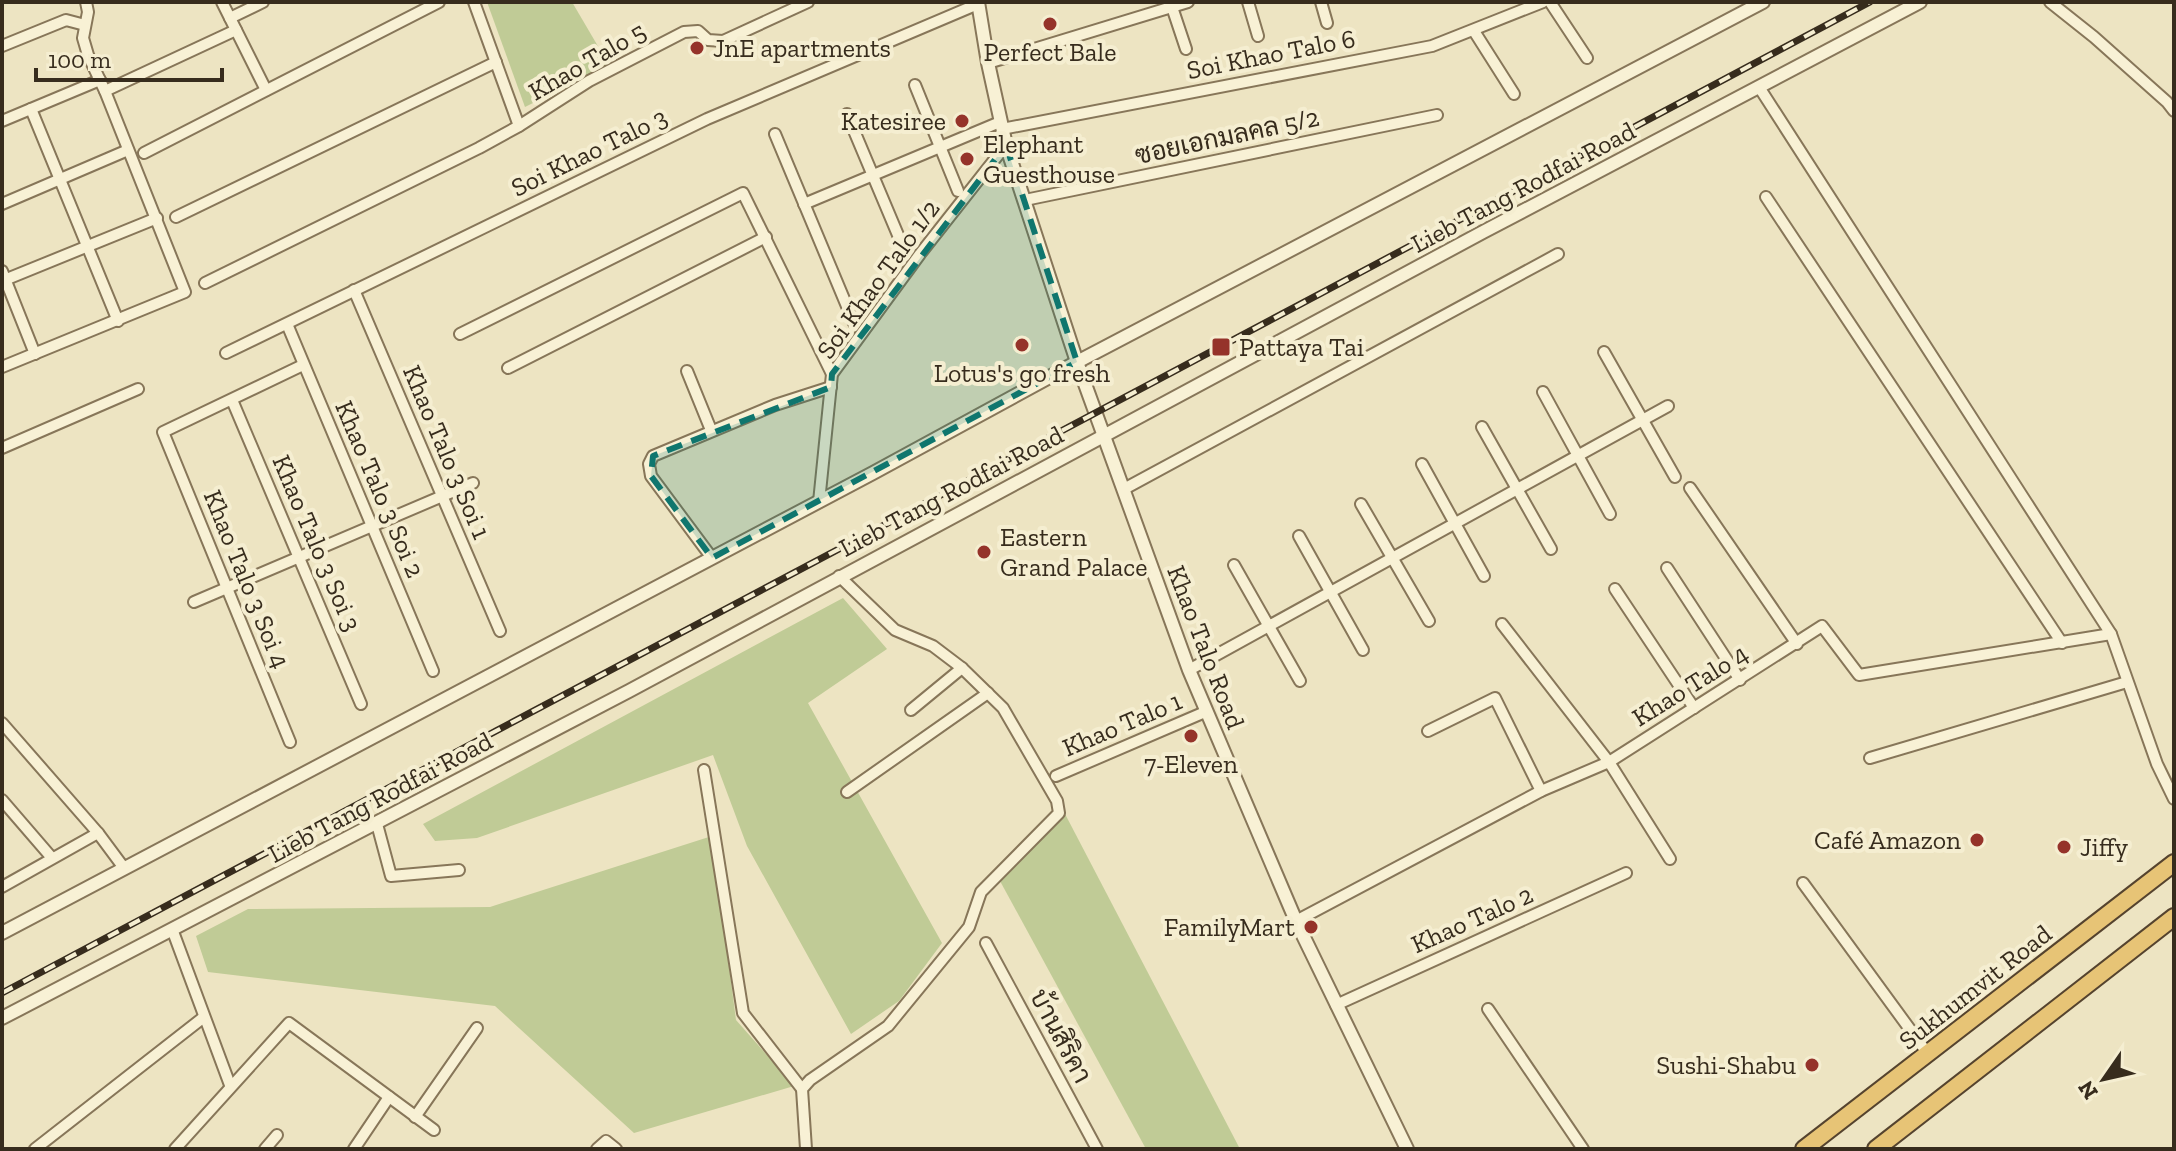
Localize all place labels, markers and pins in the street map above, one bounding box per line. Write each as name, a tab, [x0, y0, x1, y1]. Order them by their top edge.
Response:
marker: Perfect Bale	[1041, 15, 1059, 33]
place label: JnE apartments	[713, 32, 891, 64]
place label: Perfect Bale	[984, 36, 1116, 68]
marker: JnE apartments	[688, 39, 706, 57]
place label: Katesiree	[841, 105, 946, 137]
marker: Katesiree	[953, 112, 971, 130]
place label: Elephant Guesthouse	[983, 128, 1115, 190]
marker: Elephant Guesthouse	[958, 150, 976, 168]
place label: Pattaya Tai	[1239, 331, 1364, 363]
marker: Lotus's go fresh	[1013, 336, 1031, 354]
marker: Pattaya Tai	[1210, 336, 1232, 358]
place label: Lotus's go fresh	[934, 357, 1111, 389]
place label: Eastern Grand Palace	[1000, 521, 1148, 583]
marker: Eastern Grand Palace	[975, 543, 993, 561]
marker: 7-Eleven	[1182, 727, 1200, 745]
place label: 7-Eleven	[1144, 748, 1238, 780]
place label: Café Amazon	[1814, 824, 1961, 856]
marker: Café Amazon	[1968, 831, 1986, 849]
place label: Jiffy	[2080, 831, 2129, 863]
marker: Jiffy	[2055, 838, 2073, 856]
place label: FamilyMart	[1164, 911, 1295, 943]
marker: FamilyMart	[1302, 918, 1320, 936]
place label: Sushi-Shabu	[1656, 1049, 1796, 1081]
marker: Sushi-Shabu	[1803, 1056, 1821, 1074]

